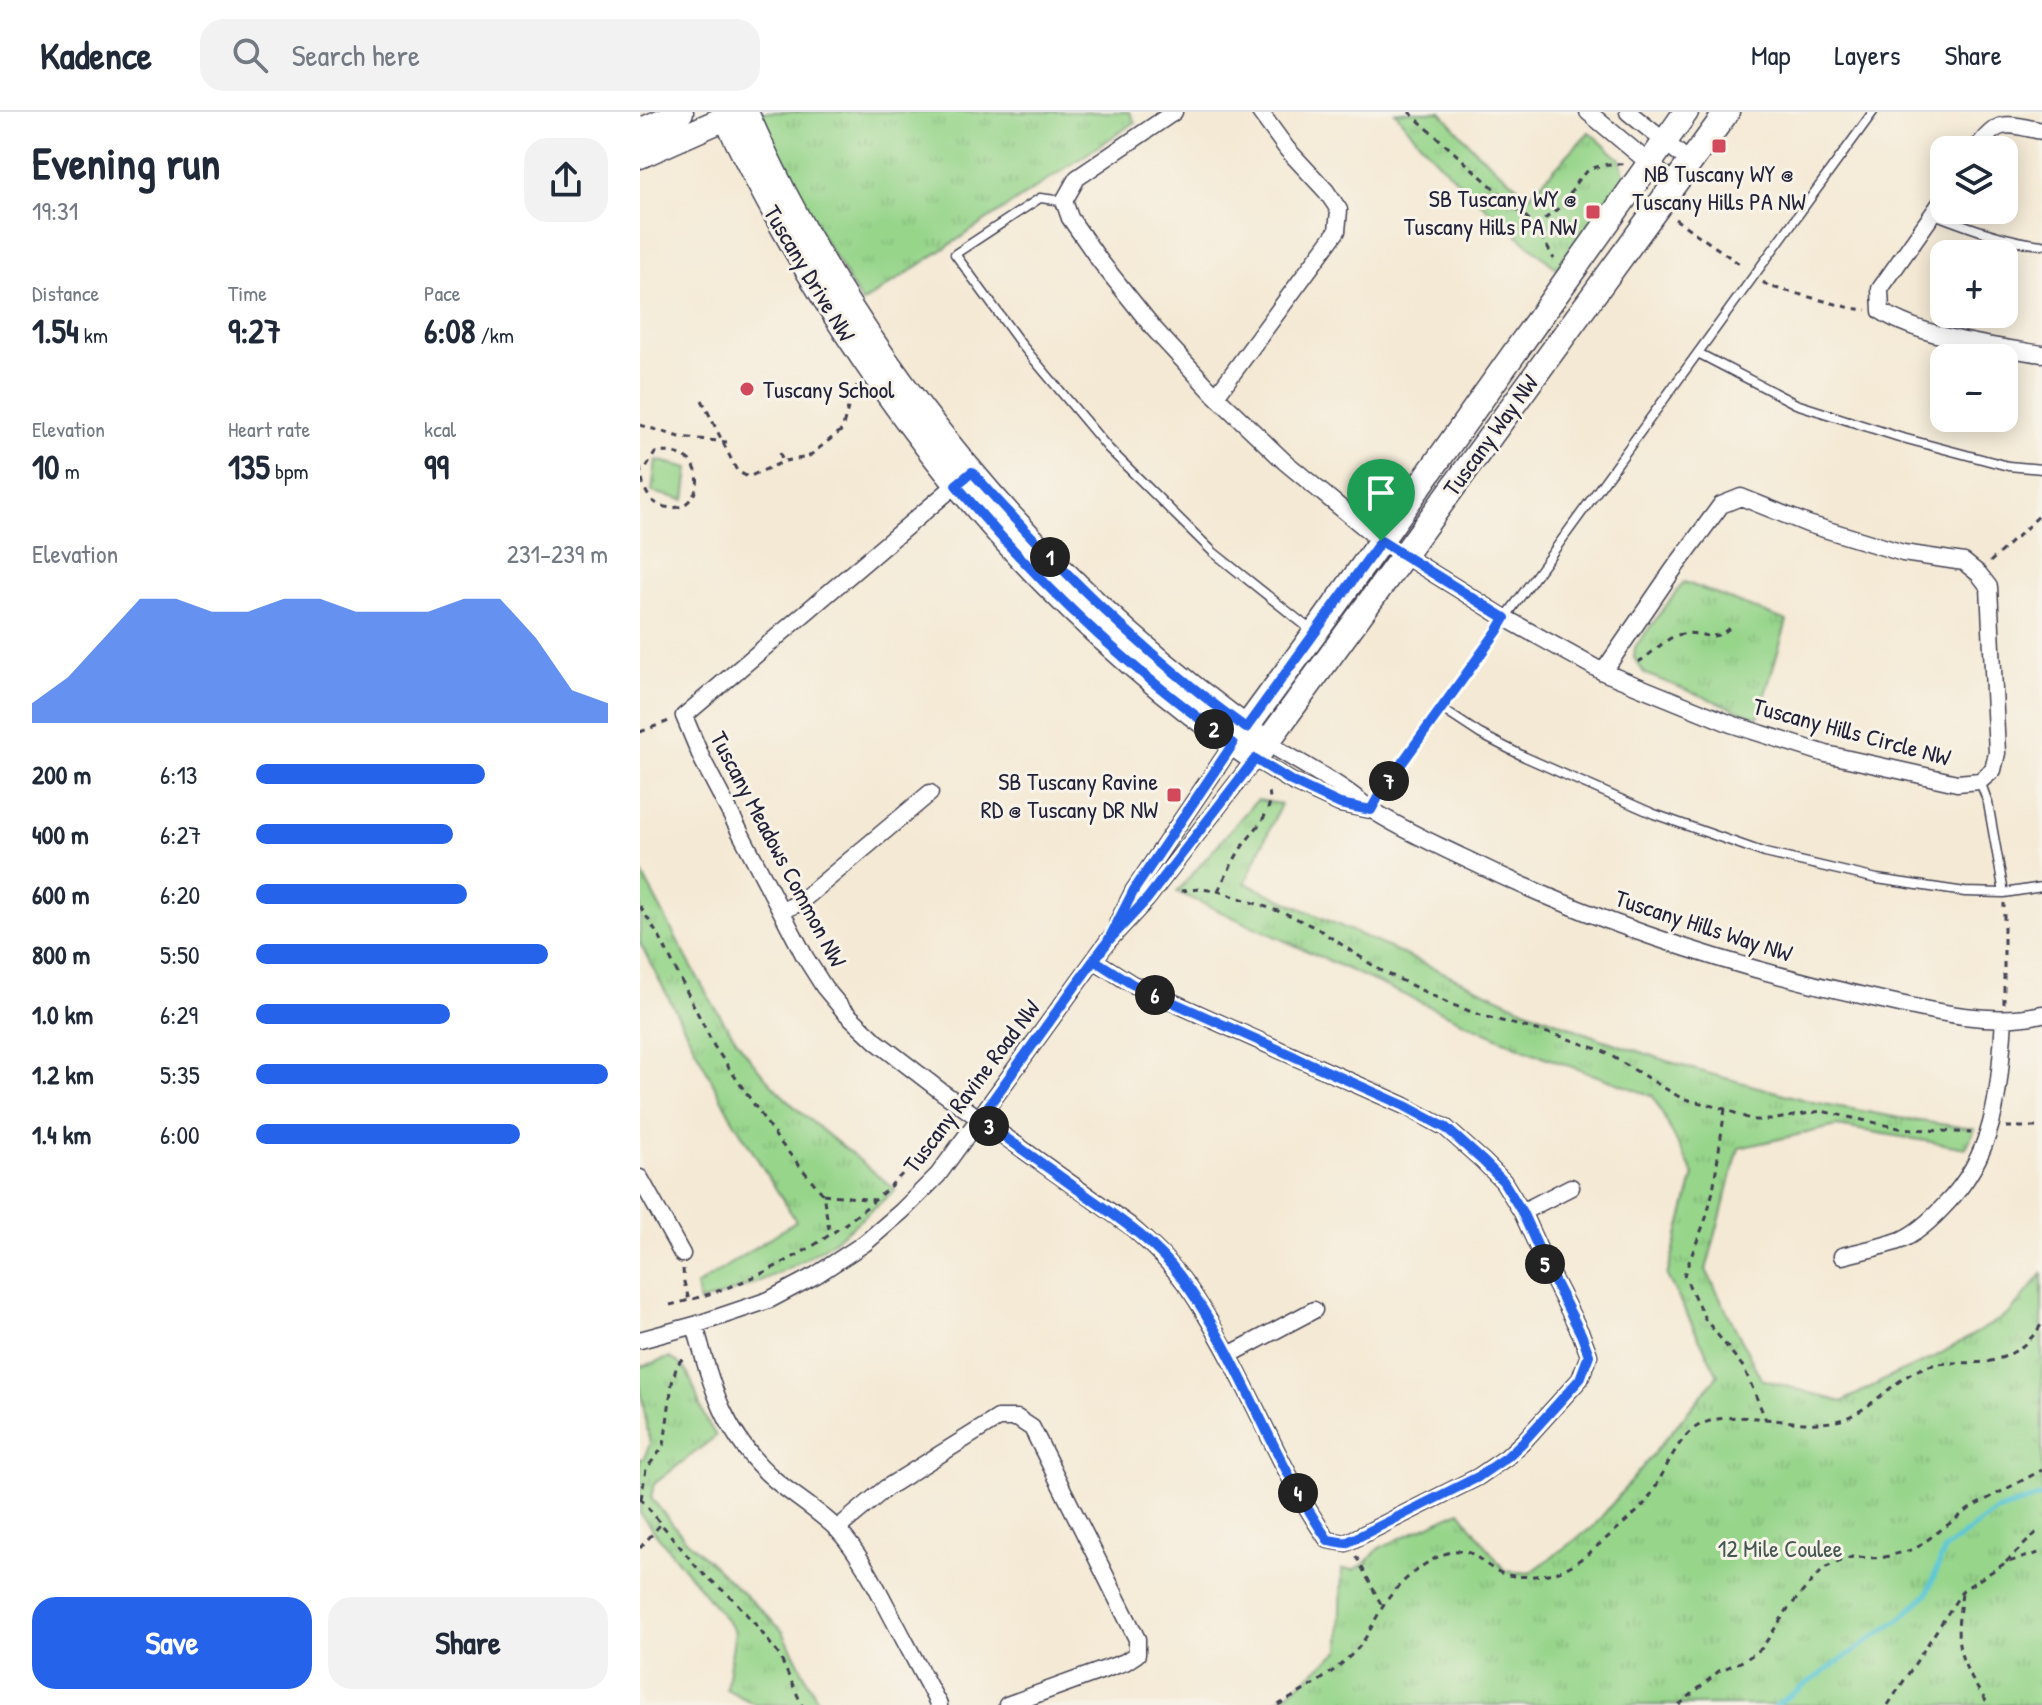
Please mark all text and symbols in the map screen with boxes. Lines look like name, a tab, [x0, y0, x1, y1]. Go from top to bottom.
search box	[200, 19, 760, 91]
text: Kadence	[40, 29, 152, 81]
icon: search	[228, 33, 272, 77]
text: Search here	[292, 35, 420, 75]
text: Map	[1751, 36, 1791, 74]
text: Layers	[1835, 36, 1900, 74]
text: Share	[1944, 36, 2002, 74]
text: Evening run	[32, 133, 220, 193]
map controls	[1930, 136, 2018, 432]
button: layers	[1930, 136, 2018, 224]
marker: NB Tuscany WY @ Tuscany Hills PA NW	[1710, 137, 1728, 155]
button: share	[524, 138, 608, 222]
place label: NB Tuscany WY @ Tuscany Hills PA NW	[1632, 157, 1806, 217]
place label: SB Tuscany WY @ Tuscany Hills PA NW	[1404, 182, 1577, 242]
text: 19:31	[32, 193, 78, 228]
street label: Tuscany Drive NW	[757, 199, 863, 347]
marker: SB Tuscany WY @ Tuscany Hills PA NW	[1584, 203, 1602, 221]
button: +	[1930, 240, 2018, 328]
text: Distance	[32, 278, 99, 308]
text: Time	[228, 278, 267, 308]
text: Pace	[424, 278, 461, 308]
text: 1.54	[32, 308, 79, 354]
text: 9:27	[228, 308, 281, 354]
text: 6:08	[424, 308, 475, 354]
text: km	[79, 320, 108, 350]
text: /km	[475, 320, 514, 350]
button: −	[1930, 344, 2018, 432]
street label: Tuscany Way NW	[1435, 368, 1545, 502]
place label: Tuscany School	[763, 373, 895, 405]
marker: Tuscany School	[738, 380, 756, 398]
text: Elevation	[32, 414, 105, 444]
text: Heart rate	[228, 414, 310, 444]
text: kcal	[424, 414, 456, 444]
text: 10	[32, 444, 60, 490]
text: 135	[228, 444, 270, 490]
text: 99	[424, 444, 449, 490]
text: m	[60, 456, 80, 486]
text: bpm	[270, 456, 308, 486]
pin	[1347, 459, 1415, 541]
icon: arrive	[1359, 471, 1403, 515]
text: Elevation	[32, 536, 118, 571]
text: 231–239 m	[507, 536, 608, 571]
pin: 1	[1030, 537, 1070, 577]
text: 1	[1046, 542, 1054, 572]
street label: Tuscany Hills Circle NW	[1750, 689, 1954, 773]
pin: 2	[1194, 709, 1234, 749]
text: 2	[1209, 714, 1219, 744]
street label: Tuscany Meadows Common NW	[703, 726, 855, 973]
text: 200 m	[32, 757, 91, 792]
text: 6:13	[160, 757, 198, 792]
pin: 7	[1369, 761, 1409, 801]
place label: SB Tuscany Ravine RD @ Tuscany DR NW	[981, 765, 1158, 825]
text: 7	[1384, 766, 1394, 796]
marker: SB Tuscany Ravine RD @ Tuscany DR NW	[1165, 786, 1183, 804]
text: 400 m	[32, 817, 89, 852]
text: 6:27	[160, 817, 201, 852]
text: 600 m	[32, 877, 89, 912]
text: 6:20	[160, 877, 200, 912]
street label: Tuscany Hills Way NW	[1611, 881, 1797, 969]
text: 800 m	[32, 937, 90, 972]
text: 5:50	[160, 937, 200, 972]
pin: 6	[1135, 975, 1175, 1015]
text: 6	[1151, 980, 1159, 1010]
street label: Tuscany Ravine Road NW	[895, 993, 1047, 1179]
text: 1.0 km	[32, 997, 93, 1032]
text: 6:29	[160, 997, 198, 1032]
text: 1.2 km	[32, 1057, 94, 1092]
text: 5:35	[160, 1057, 200, 1092]
pin: 3	[969, 1106, 1009, 1146]
text: 3	[984, 1111, 994, 1141]
text: 1.4 km	[32, 1117, 91, 1152]
text: 6:00	[160, 1117, 200, 1152]
pin: 5	[1525, 1244, 1565, 1284]
text: 5	[1540, 1249, 1550, 1279]
pin: 4	[1278, 1473, 1318, 1513]
text: 4	[1294, 1478, 1302, 1508]
park label: 12 Mile Coulee	[1718, 1532, 1843, 1564]
button: Save	[32, 1597, 312, 1689]
button: Share	[328, 1597, 608, 1689]

